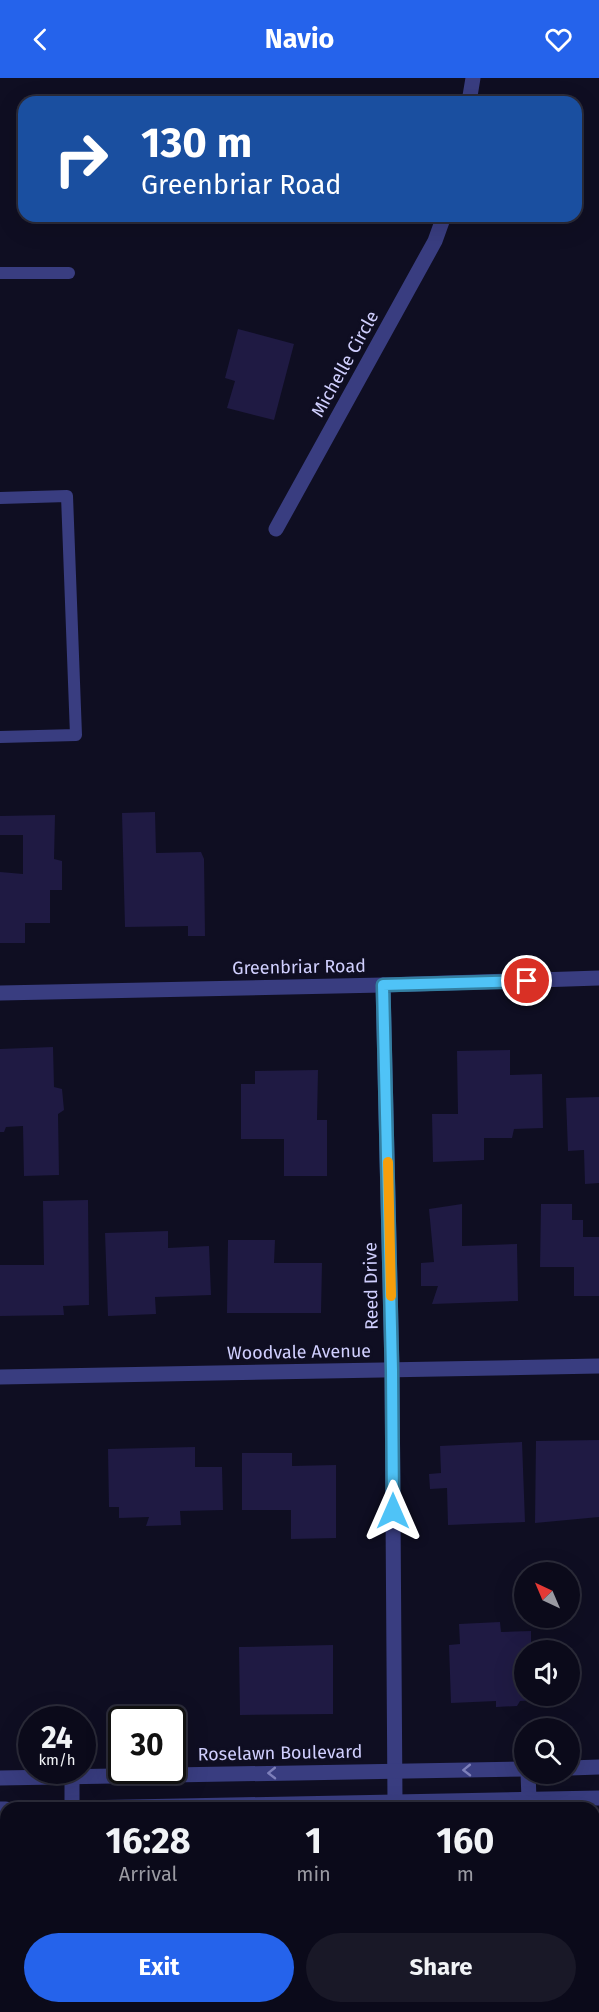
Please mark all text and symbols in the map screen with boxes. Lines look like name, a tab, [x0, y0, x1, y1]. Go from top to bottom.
icon: back	[24, 23, 57, 56]
text: Navio	[265, 23, 334, 55]
icon: heart	[542, 23, 575, 56]
text: 130 m	[141, 118, 252, 168]
icon: right	[42, 120, 120, 198]
text: Greenbriar Road	[141, 169, 342, 201]
street label: Michelle Circle	[307, 307, 383, 421]
street label: Greenbriar Road	[232, 955, 366, 979]
pin	[501, 955, 552, 1006]
icon: arrive	[510, 964, 543, 997]
street label: Reed Drive	[359, 1242, 383, 1330]
street label: Woodvale Avenue	[227, 1340, 371, 1364]
position arrow	[361, 1479, 425, 1543]
north arrow	[514, 1562, 580, 1628]
map controls	[514, 1562, 580, 1784]
button: sound	[514, 1640, 580, 1706]
speed limit sign: 30	[108, 1706, 186, 1784]
button: search	[514, 1718, 580, 1784]
text: 24	[41, 1720, 73, 1756]
street label: Roselawn Boulevard	[197, 1741, 363, 1765]
text: km/h	[38, 1751, 76, 1769]
one-way arrow	[462, 1764, 471, 1776]
one-way arrow	[267, 1767, 276, 1779]
text: 16:28	[106, 1819, 191, 1863]
text: 1	[305, 1819, 322, 1863]
text: 160	[436, 1819, 494, 1863]
text: Arrival	[119, 1862, 177, 1886]
text: min	[296, 1862, 331, 1886]
text: m	[457, 1862, 474, 1886]
button: Exit	[24, 1933, 294, 2002]
button: Share	[306, 1933, 576, 2002]

